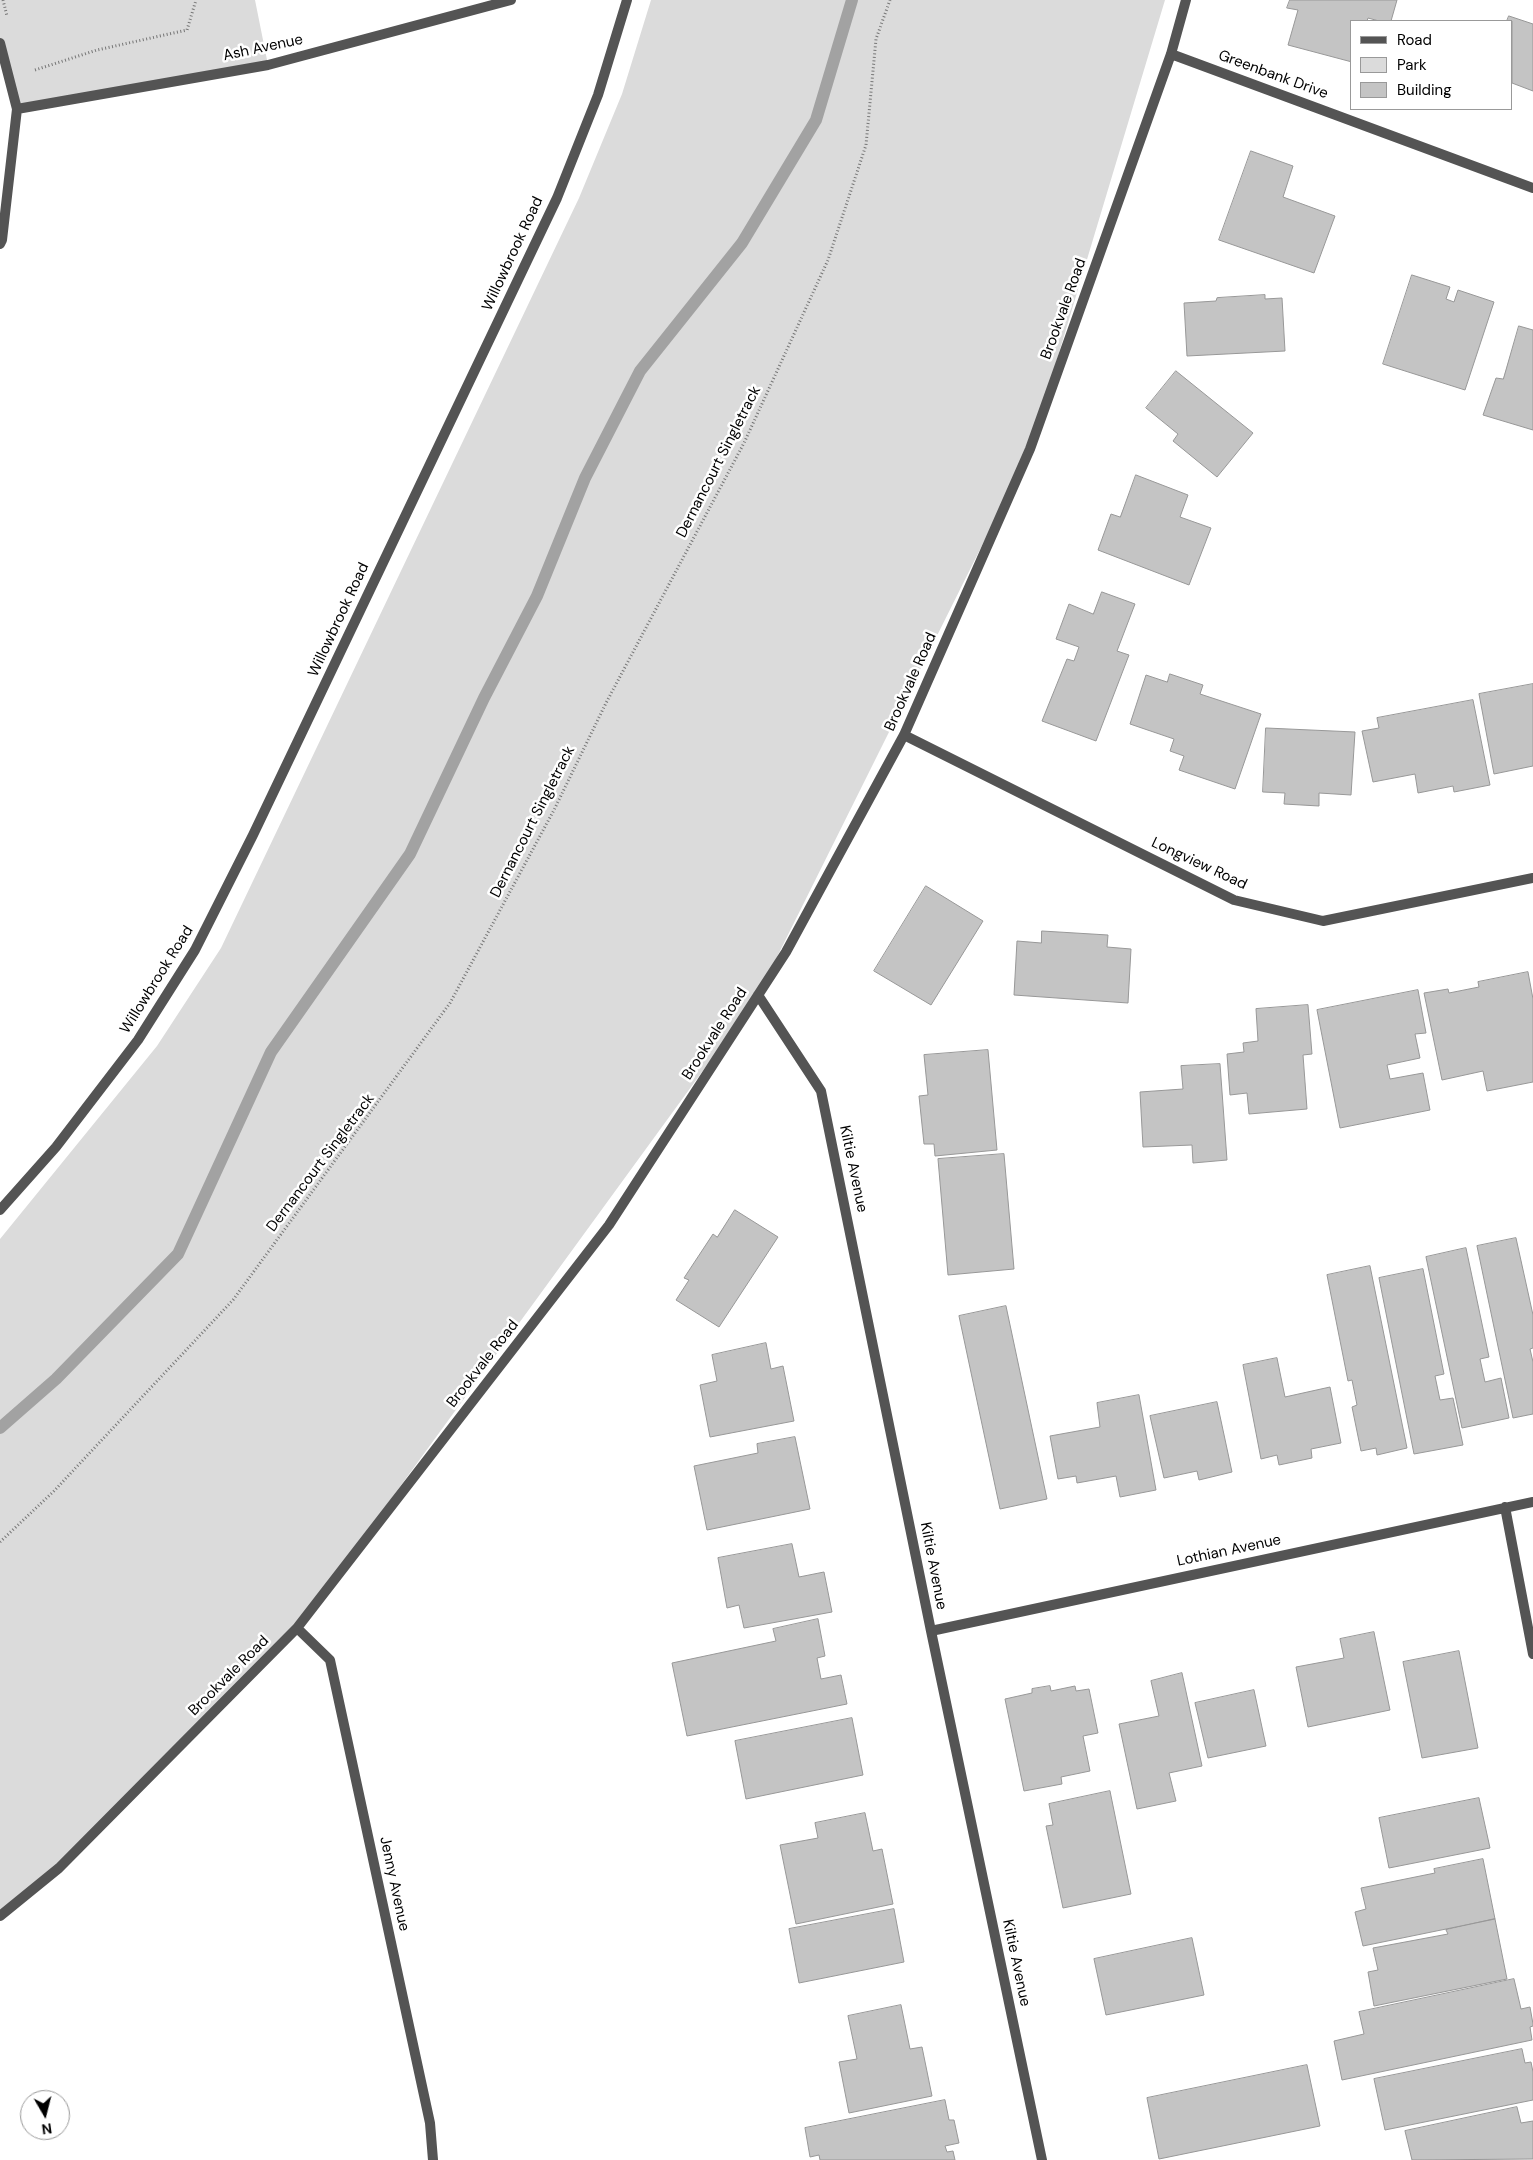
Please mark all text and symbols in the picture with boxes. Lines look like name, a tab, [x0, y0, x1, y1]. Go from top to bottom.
legend	[1350, 20, 1513, 110]
text: Road	[1397, 30, 1432, 50]
street label: Ash Avenue	[221, 31, 305, 65]
street label: Greenbank Drive	[1216, 47, 1330, 103]
text: Park	[1397, 55, 1427, 75]
text: Building	[1397, 80, 1452, 100]
street label: Willowbrook Road	[479, 194, 547, 314]
street label: Brookvale Road	[1037, 256, 1091, 362]
street label: Dernancourt Singletrack	[673, 383, 765, 541]
street label: Willowbrook Road	[305, 560, 373, 680]
street label: Brookvale Road	[881, 630, 941, 734]
street label: Dernancourt Singletrack	[487, 743, 579, 901]
street label: Longview Road	[1148, 834, 1250, 894]
street label: Willowbrook Road	[117, 923, 197, 1037]
street label: Brookvale Road	[679, 985, 751, 1083]
street label: Dernancourt Singletrack	[263, 1091, 379, 1235]
street label: Kiltie Avenue	[835, 1124, 871, 1214]
street label: Brookvale Road	[443, 1317, 523, 1411]
street label: Kiltie Avenue	[916, 1521, 950, 1611]
street label: Lothian Avenue	[1175, 1531, 1283, 1571]
street label: Brookvale Road	[185, 1632, 273, 1720]
street label: Jenny Avenue	[375, 1835, 413, 1933]
street label: Kiltie Avenue	[998, 1918, 1034, 2008]
north arrow	[20, 2090, 70, 2140]
text: N	[41, 2119, 53, 2138]

